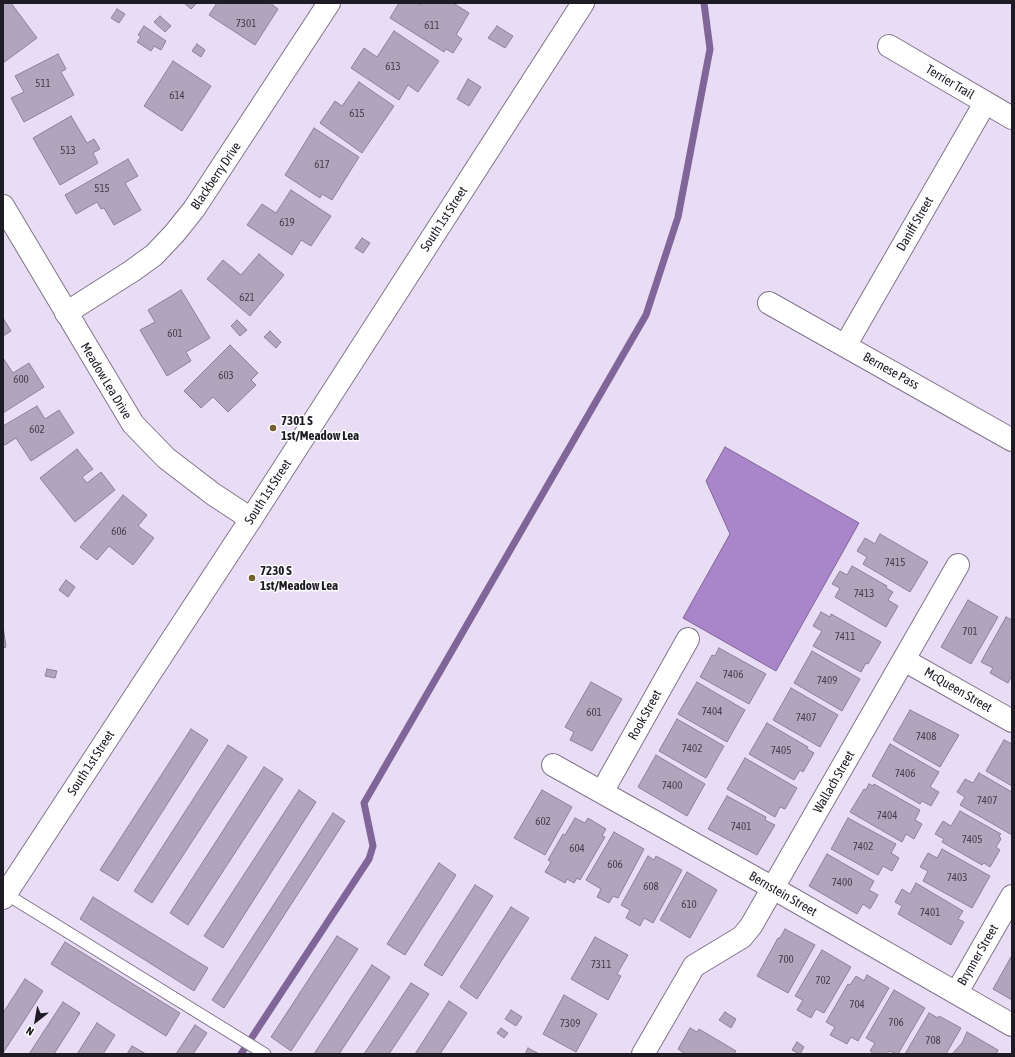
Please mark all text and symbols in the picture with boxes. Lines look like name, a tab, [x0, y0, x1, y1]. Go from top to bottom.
house number: 7301	[236, 17, 256, 31]
house number: 611	[424, 19, 440, 33]
house number: 613	[385, 60, 401, 74]
street label: Terrier Trail	[923, 61, 977, 103]
house number: 511	[35, 77, 51, 91]
house number: 614	[169, 89, 185, 103]
house number: 615	[349, 107, 365, 121]
street label: Blackberry Drive	[188, 139, 244, 213]
house number: 513	[60, 144, 76, 158]
house number: 617	[314, 158, 330, 172]
house number: 515	[94, 182, 110, 196]
street label: South 1st Street	[417, 184, 471, 254]
street label: Daniff Street	[893, 194, 937, 254]
house number: 619	[279, 216, 295, 230]
house number: 621	[239, 291, 255, 305]
house number: 601	[167, 327, 183, 341]
street label: Meadow Lea Drive	[77, 340, 135, 422]
street label: Bernese Pass	[860, 349, 922, 393]
house number: 603	[218, 369, 234, 383]
house number: 600	[13, 373, 29, 387]
place label: 7301 S 1st/Meadow Lea	[281, 413, 359, 444]
house number: 602	[29, 423, 45, 437]
marker: 7301 S 1st/Meadow Lea	[268, 423, 278, 433]
street label: South 1st Street	[241, 457, 295, 527]
house number: 606	[111, 525, 127, 539]
house number: 7415	[885, 556, 905, 570]
place label: 7230 S 1st/Meadow Lea	[260, 563, 338, 594]
marker: 7230 S 1st/Meadow Lea	[247, 573, 257, 583]
house number: 7413	[854, 587, 874, 601]
house number: 701	[962, 625, 978, 639]
house number: 7411	[835, 630, 855, 644]
street label: McQueen Street	[921, 664, 995, 716]
house number: 7406	[723, 668, 743, 682]
house number: 7409	[817, 674, 837, 688]
street label: Rook Street	[625, 687, 665, 743]
house number: 7404	[702, 705, 722, 719]
house number: 601	[586, 706, 602, 720]
house number: 7407	[796, 711, 816, 725]
street label: South 1st Street	[64, 728, 118, 798]
house number: 7408	[916, 730, 936, 744]
house number: 7402	[682, 742, 702, 756]
house number: 7405	[771, 744, 791, 758]
street label: Wallach Street	[810, 748, 858, 816]
house number: 7406	[895, 767, 915, 781]
house number: 7400	[662, 779, 682, 793]
house number: 7407	[977, 794, 997, 808]
house number: 7404	[877, 809, 897, 823]
house number: 602	[535, 815, 551, 829]
house number: 7401	[731, 820, 751, 834]
house number: 7405	[962, 833, 982, 847]
house number: 7402	[853, 840, 873, 854]
house number: 604	[569, 842, 585, 856]
house number: 606	[607, 858, 623, 872]
street label: Bernstein Street	[746, 868, 820, 920]
house number: 7403	[947, 871, 967, 885]
house number: 7400	[832, 876, 852, 890]
house number: 608	[643, 880, 659, 894]
house number: 610	[681, 898, 697, 912]
house number: 7401	[920, 906, 940, 920]
street label: Brynner Street	[954, 922, 1002, 988]
house number: 700	[778, 953, 794, 967]
house number: 7311	[591, 958, 611, 972]
house number: 702	[815, 974, 831, 988]
house number: 704	[849, 998, 865, 1012]
north arrow	[16, 1001, 56, 1041]
house number: 706	[888, 1016, 904, 1030]
house number: 7309	[560, 1017, 580, 1031]
text: N	[24, 1024, 36, 1038]
house number: 708	[925, 1034, 941, 1048]

